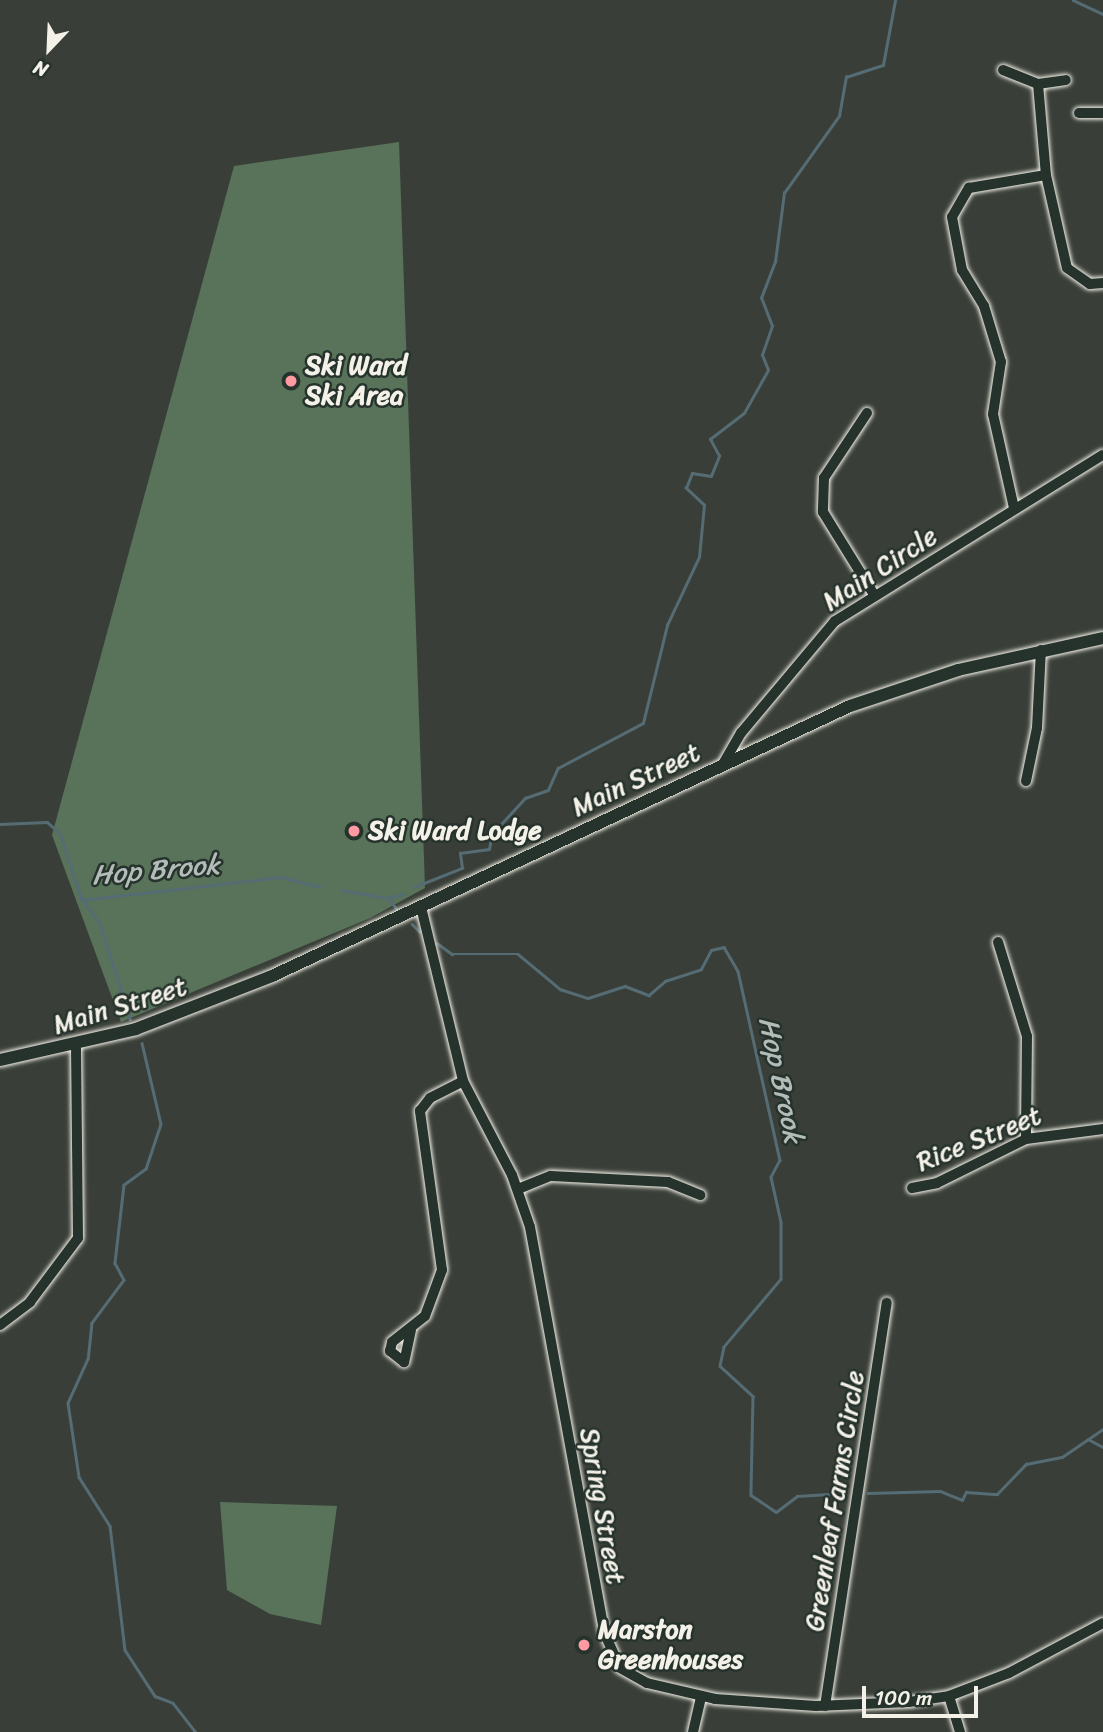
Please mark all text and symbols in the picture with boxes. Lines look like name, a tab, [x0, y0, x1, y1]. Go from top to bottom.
north arrow	[14, 14, 84, 84]
text: N	[28, 51, 53, 87]
place label: Ski Ward Ski Area	[305, 350, 407, 412]
marker: Ski Ward Ski Area	[283, 373, 299, 389]
street label: Main Circle	[817, 521, 943, 617]
street label: Main Street	[567, 737, 705, 823]
place label: Ski Ward Lodge	[368, 815, 542, 847]
marker: Ski Ward Lodge	[346, 823, 362, 839]
water label: Hop Brook	[90, 848, 222, 892]
street label: Main Street	[50, 971, 190, 1041]
water label: Hop Brook	[751, 1014, 811, 1146]
street label: Rice Street	[912, 1100, 1046, 1178]
street label: Greenleaf Farms Circle	[799, 1369, 871, 1633]
street label: Spring Street	[573, 1426, 631, 1586]
place label: Marston Greenhouses	[598, 1614, 743, 1676]
marker: Marston Greenhouses	[576, 1637, 592, 1653]
scale bar	[865, 1672, 981, 1716]
text: 100 m	[875, 1679, 932, 1717]

